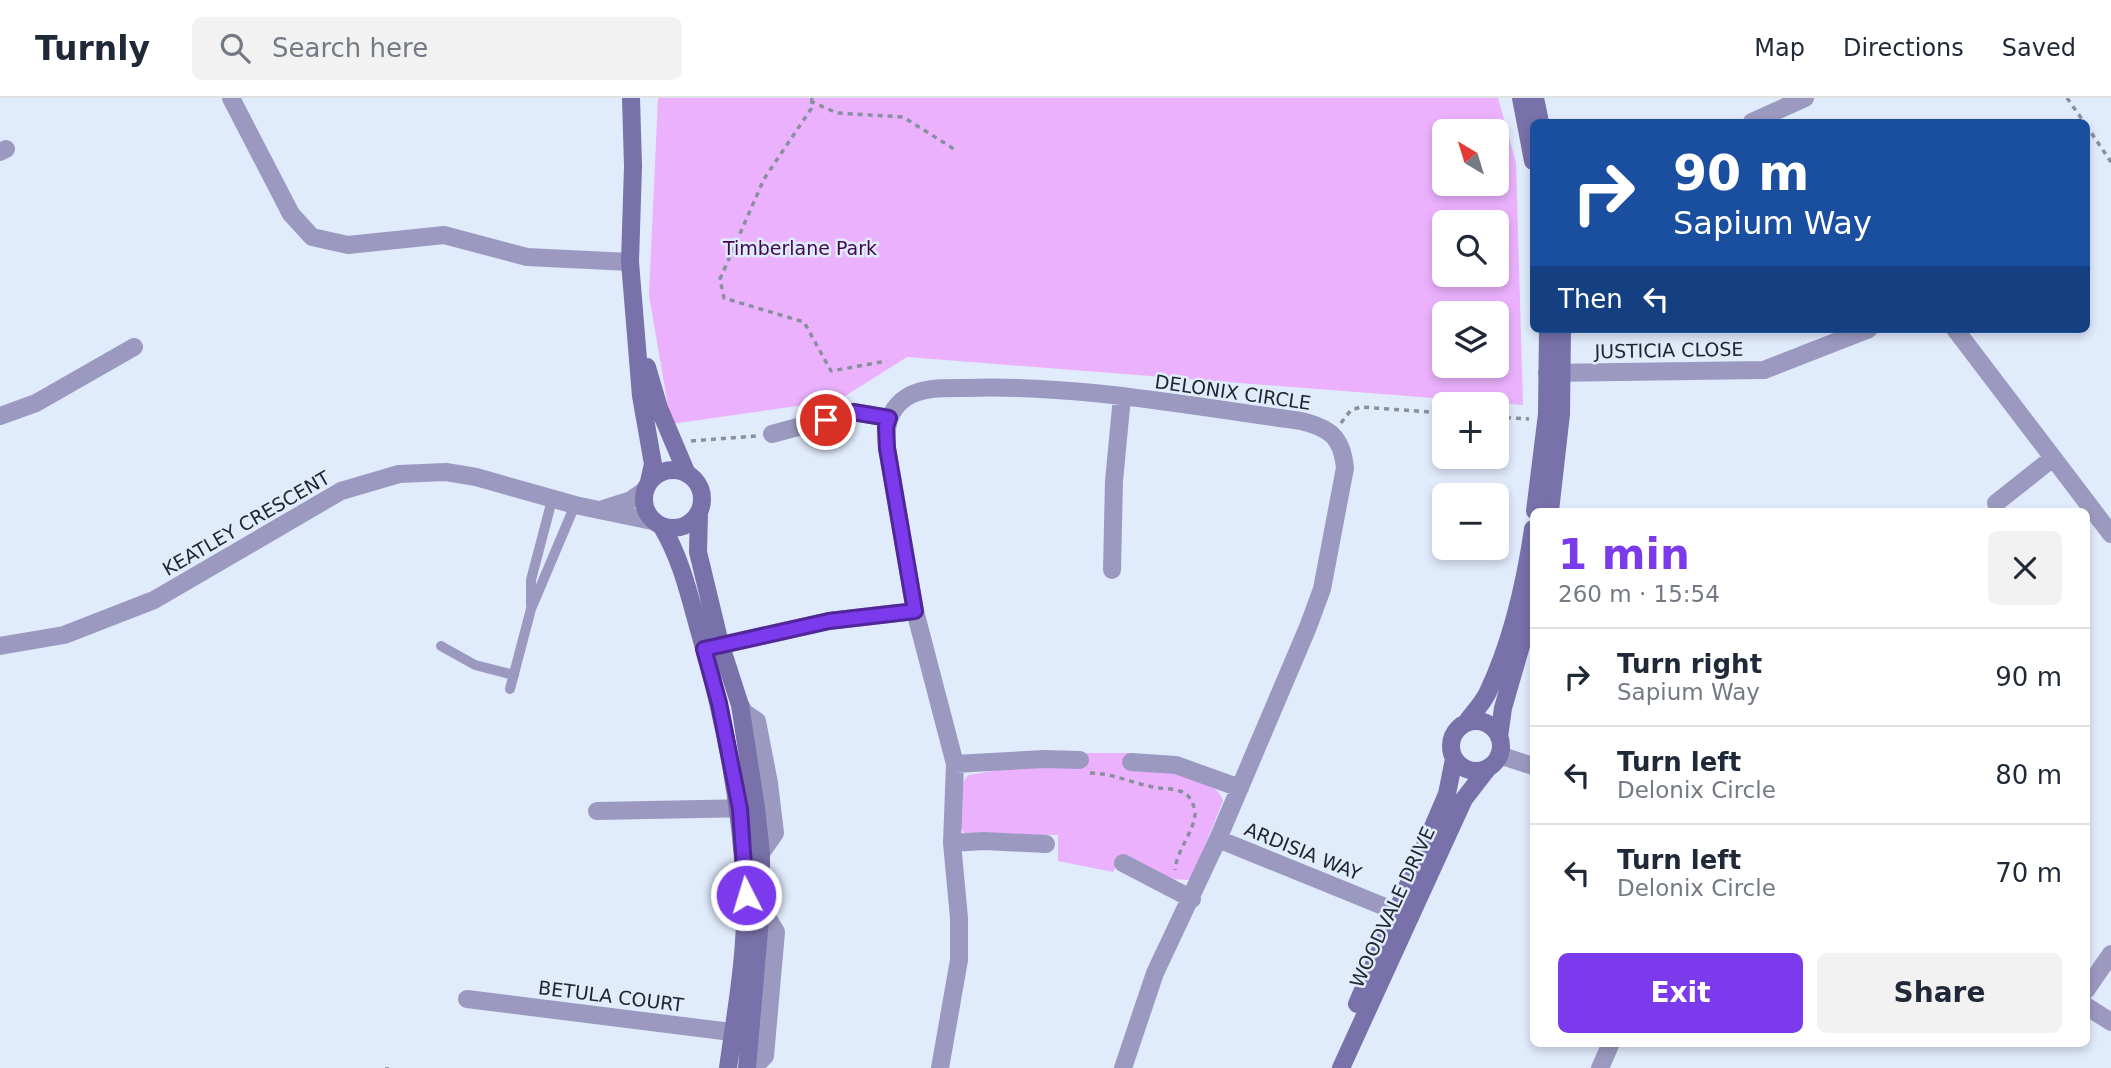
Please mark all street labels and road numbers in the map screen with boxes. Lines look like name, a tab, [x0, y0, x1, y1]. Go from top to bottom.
street label: JUSTICIA CLOSE	[1593, 338, 1744, 362]
street label: DELONIX CIRCLE	[1154, 370, 1312, 414]
street label: KEATLEY CRESCENT	[158, 466, 334, 580]
street label: ARDISIA WAY	[1241, 818, 1365, 885]
street label: WOODVALE DRIVE	[1345, 823, 1439, 991]
street label: BETULA COURT	[537, 976, 685, 1016]

